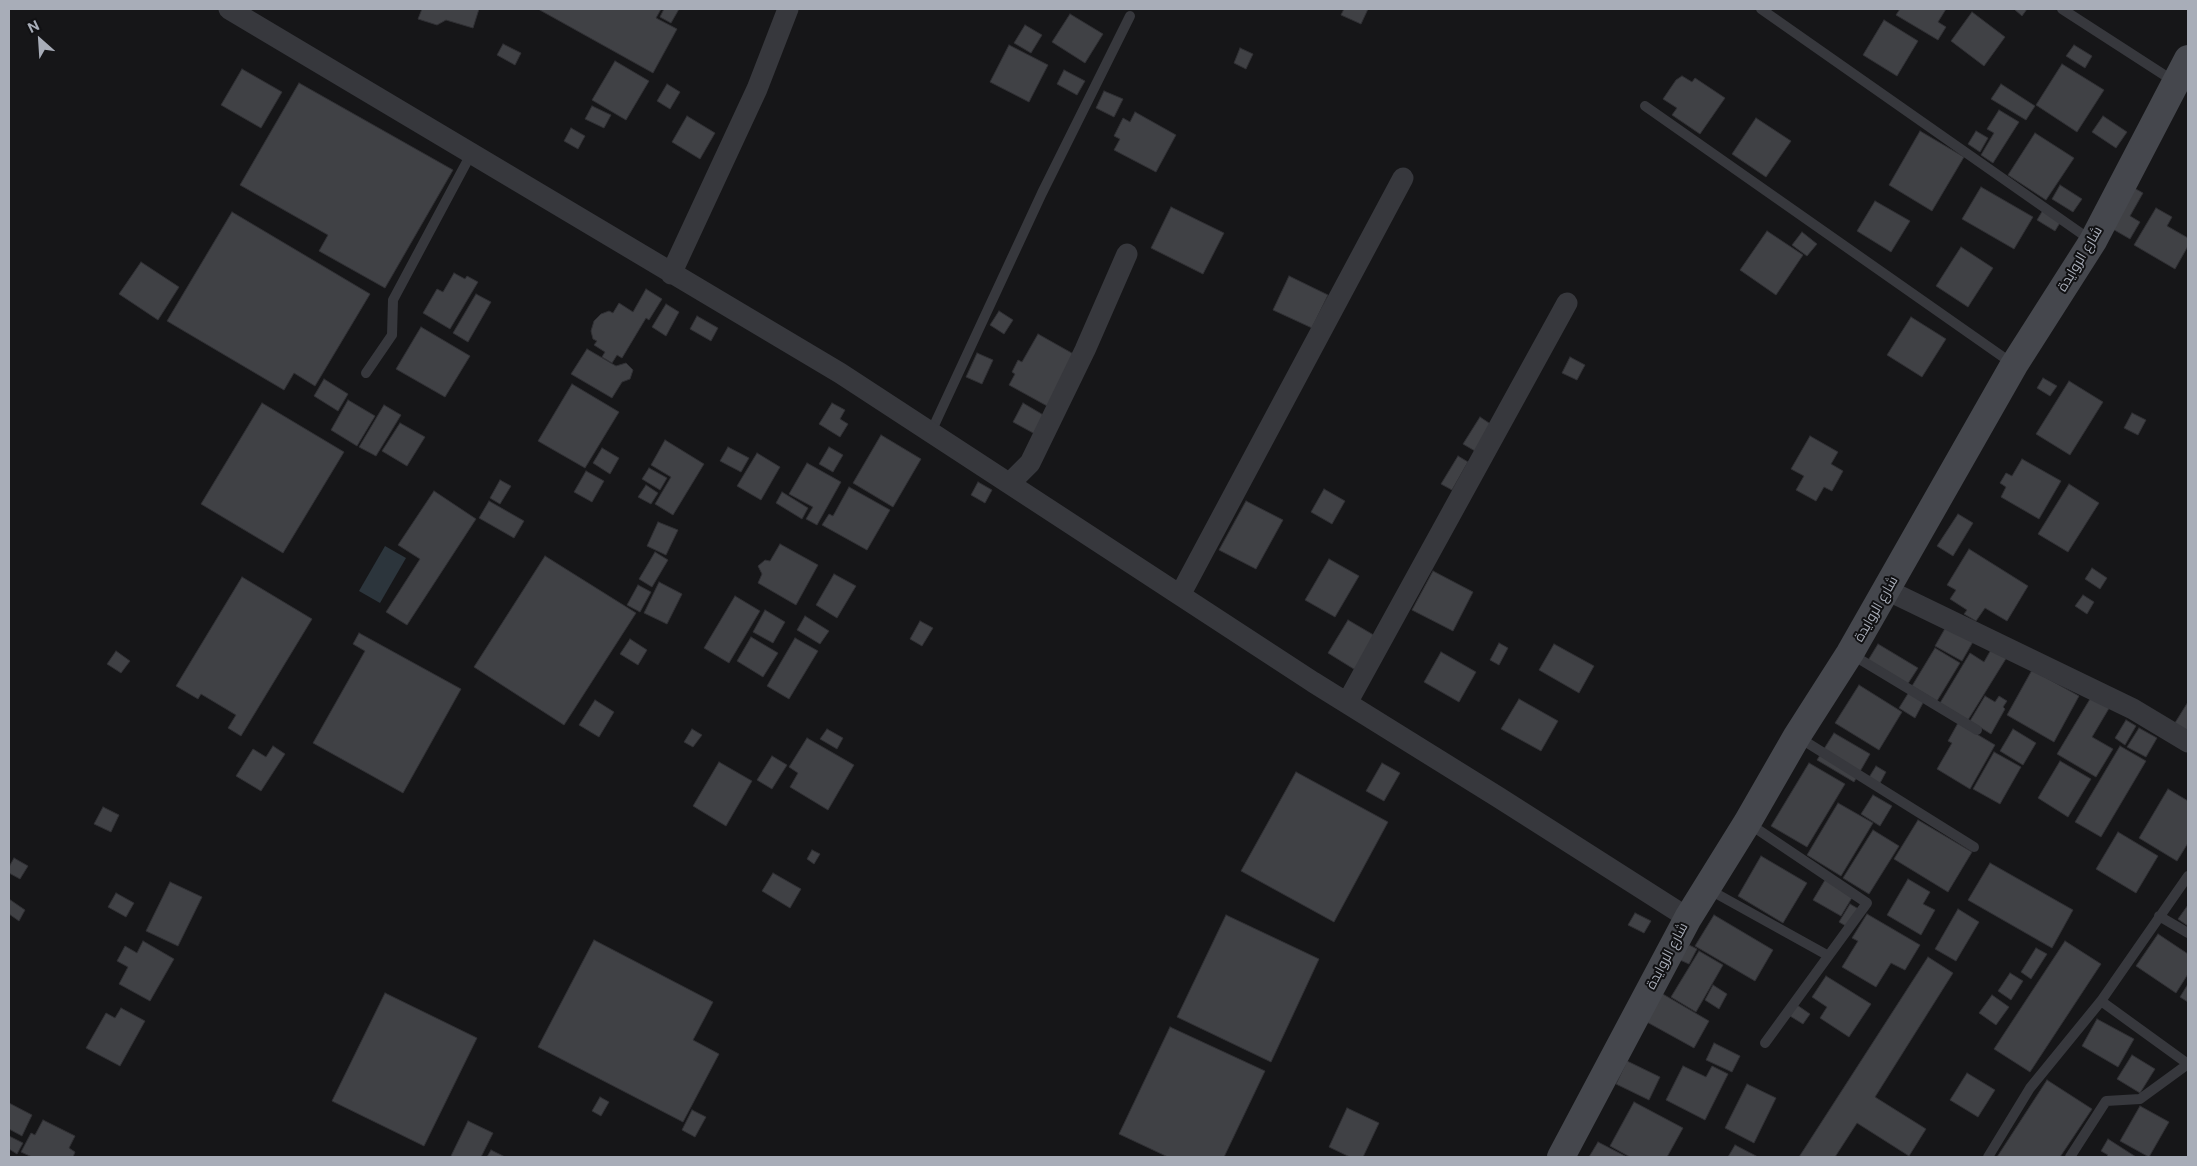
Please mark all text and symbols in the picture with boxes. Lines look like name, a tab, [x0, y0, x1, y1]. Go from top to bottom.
north arrow	[15, 15, 65, 65]
text: N	[25, 17, 42, 36]
street label: شارع الروايدة	[2054, 223, 2106, 295]
street label: شارع الروايدة	[1850, 573, 1902, 645]
street label: شارع الروايدة	[1642, 920, 1692, 992]

